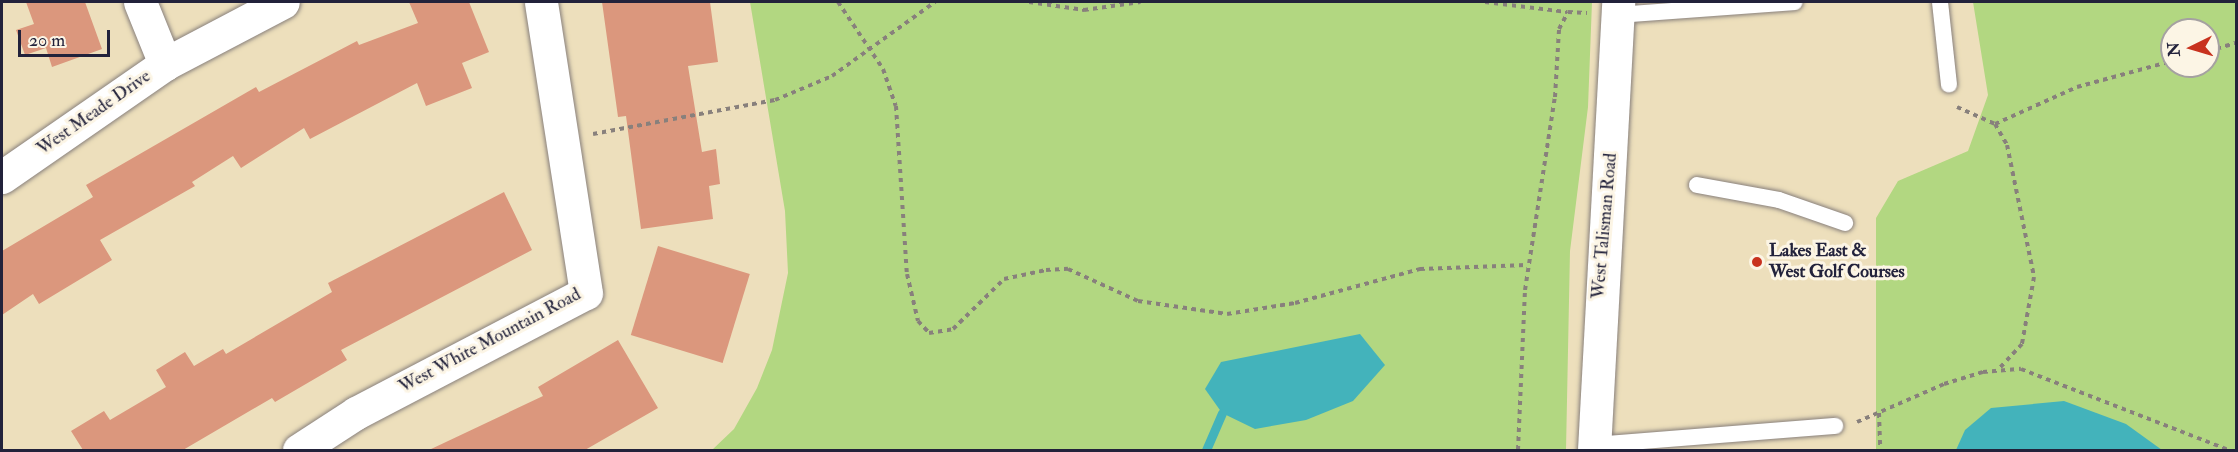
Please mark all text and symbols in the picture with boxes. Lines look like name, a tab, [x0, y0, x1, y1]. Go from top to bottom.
scale bar	[21, 18, 112, 56]
north arrow	[2160, 18, 2220, 78]
text: 20 m	[29, 29, 65, 52]
text: N	[2163, 41, 2185, 57]
street label: West Meade Drive	[33, 66, 155, 160]
street label: West Talisman Road	[1588, 152, 1622, 300]
place label: Lakes East & West Golf Courses	[1769, 241, 1905, 284]
marker: Lakes East & West Golf Courses	[1750, 255, 1764, 269]
street label: West White Mountain Road	[395, 284, 585, 398]

